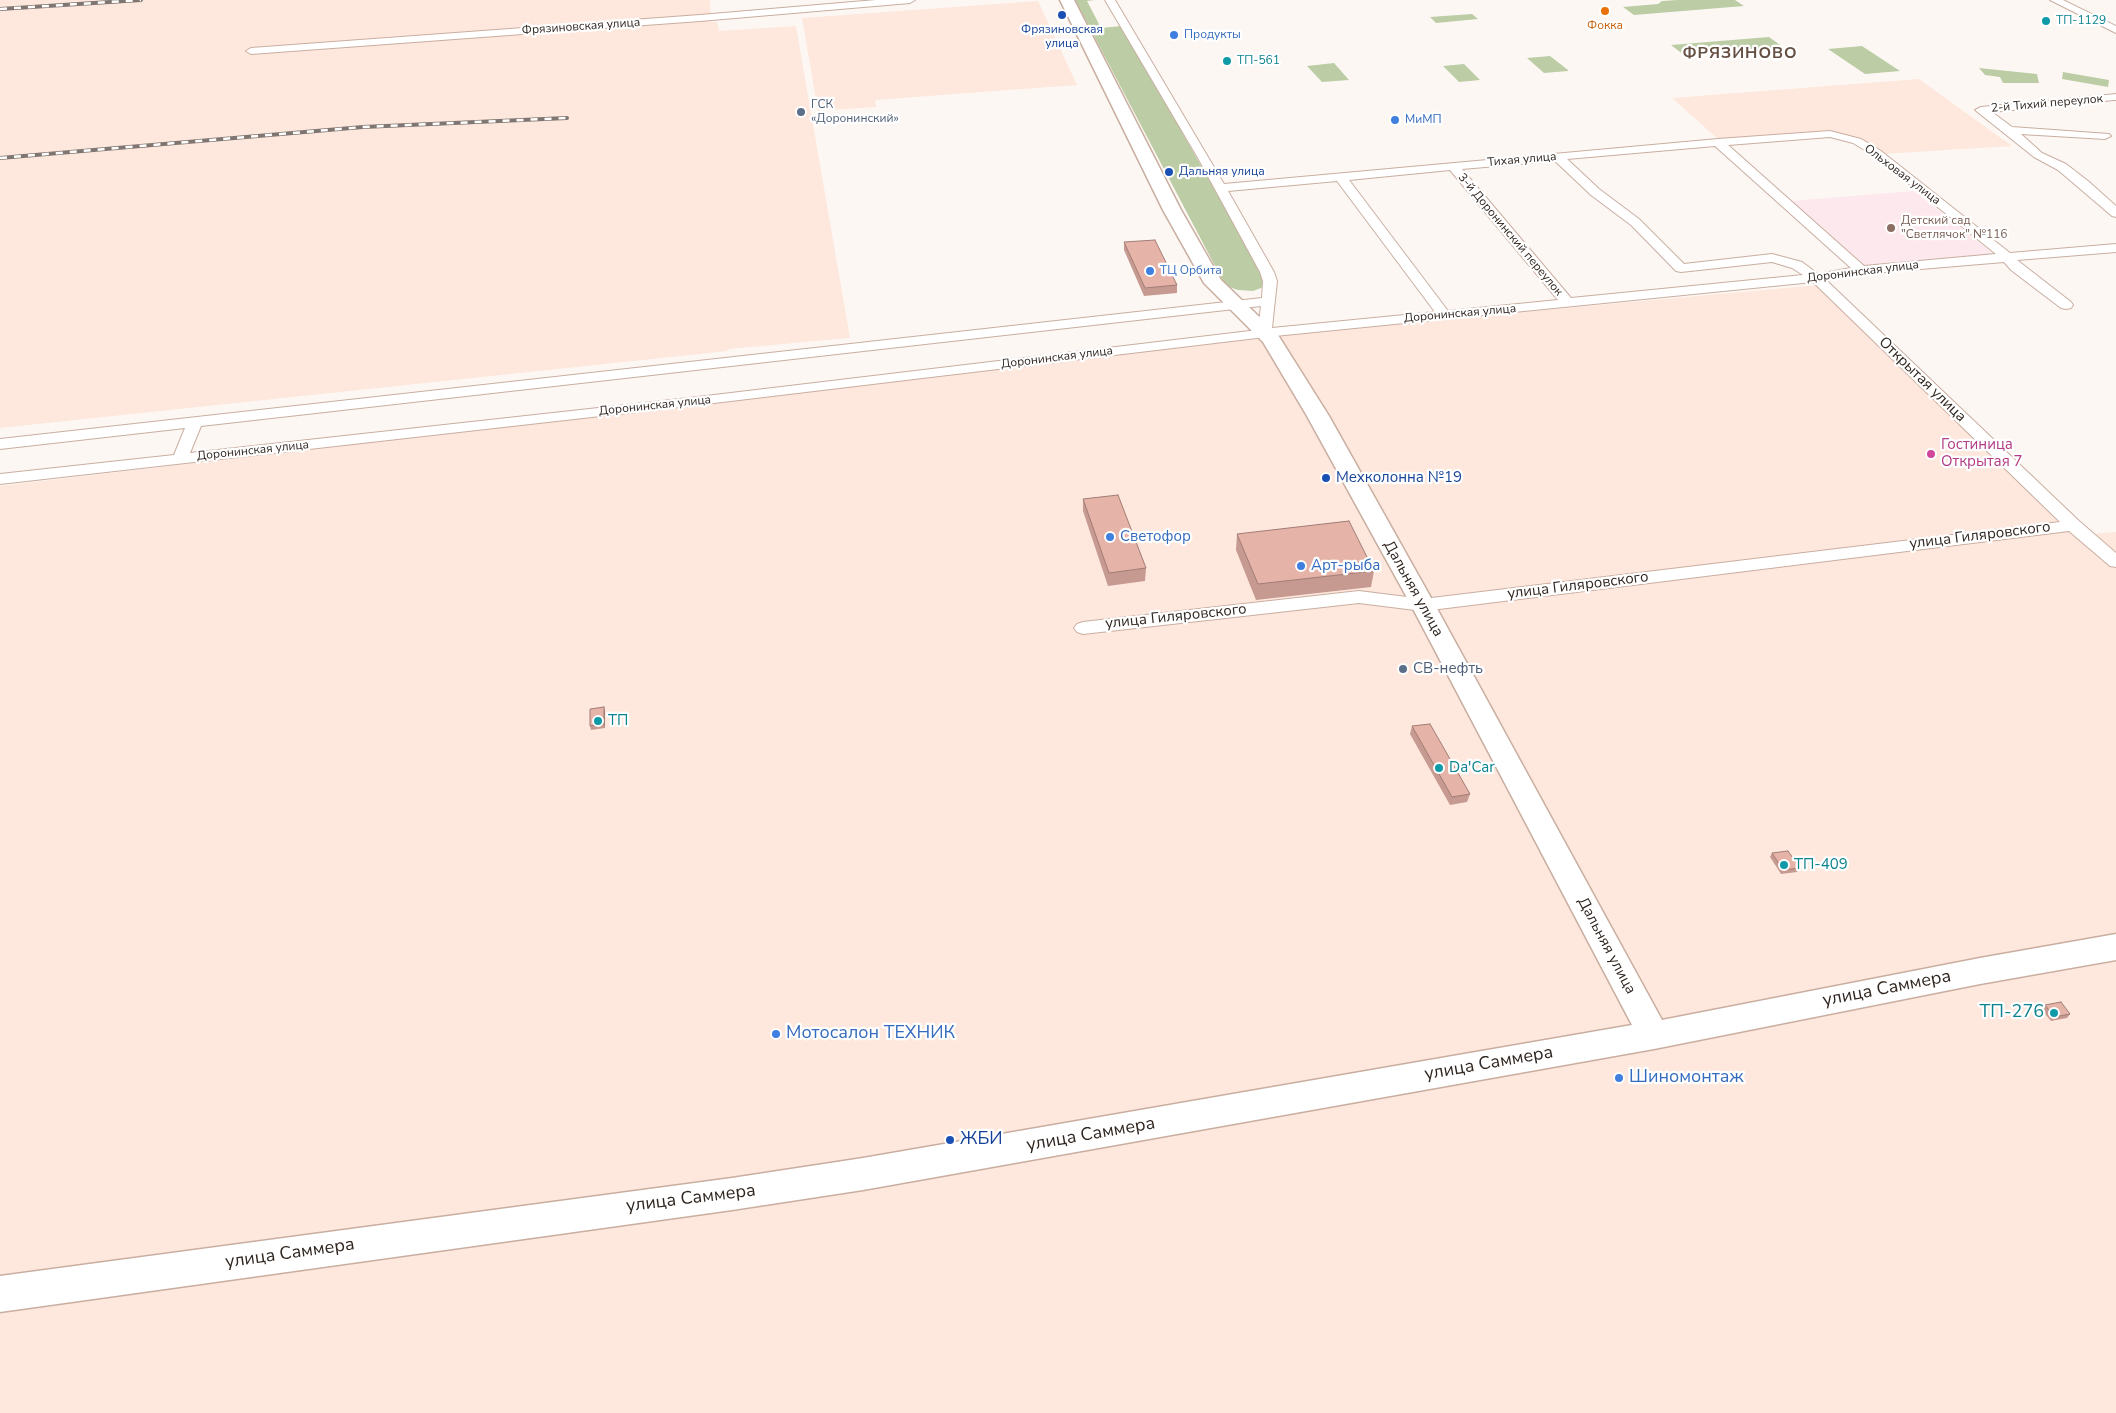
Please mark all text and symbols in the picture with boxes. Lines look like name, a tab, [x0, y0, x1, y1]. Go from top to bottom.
marker: Фокка	[1599, 5, 1611, 17]
marker: Фрязиновская улица	[1056, 9, 1068, 21]
place label: ТП-1129	[2056, 14, 2106, 28]
marker: ТП-1129	[2040, 15, 2052, 27]
street label: Фрязиновская улица	[521, 16, 641, 38]
place label: Фокка	[1587, 19, 1623, 33]
place label: Фрязиновская улица	[1021, 23, 1103, 51]
place label: Продукты	[1184, 28, 1241, 42]
marker: Продукты	[1168, 29, 1180, 41]
district label: ФРЯЗИНОВО	[1681, 44, 1799, 64]
place label: ТП-561	[1237, 54, 1280, 68]
marker: ТП-561	[1221, 55, 1233, 67]
street label: 2-й Тихий переулок	[1990, 92, 2104, 116]
place label: ГСК «Доронинский»	[811, 98, 899, 126]
marker: ГСК «Доронинский»	[795, 106, 807, 118]
place label: МиМП	[1405, 113, 1442, 127]
marker: МиМП	[1389, 114, 1401, 126]
street label: Ольховая улица	[1861, 142, 1943, 208]
street label: Тихая улица	[1487, 150, 1557, 170]
place label: Дальняя улица	[1179, 165, 1265, 179]
marker: Дальняя улица	[1163, 166, 1175, 178]
street label: 3-й Доронинский переулок	[1454, 171, 1566, 299]
place label: Детский сад "Светлячок" №116	[1901, 214, 2008, 242]
marker: Детский сад "Светлячок" №116	[1885, 222, 1897, 234]
street label: Доронинская улица	[1806, 258, 1920, 286]
place label: ТЦ Орбита	[1160, 264, 1222, 278]
marker: ТЦ Орбита	[1144, 265, 1156, 277]
street label: Доронинская улица	[1403, 302, 1517, 326]
street label: Открытая улица	[1875, 334, 1969, 426]
street label: Доронинская улица	[1000, 344, 1114, 372]
street label: Доронинская улица	[598, 393, 712, 419]
place label: Гостиница Открытая 7	[1941, 436, 2023, 471]
street label: Доронинская улица	[196, 438, 310, 464]
marker: Гостиница Открытая 7	[1925, 448, 1937, 460]
place label: Мехколонна №19	[1336, 469, 1462, 487]
marker: Мехколонна №19	[1320, 472, 1332, 484]
street label: улица Гиляровского	[1908, 518, 2052, 554]
place label: Светофор	[1120, 528, 1191, 546]
marker: Светофор	[1104, 531, 1116, 543]
street label: Дальняя улица	[1379, 538, 1447, 640]
place label: Арт-рыба	[1311, 557, 1380, 575]
marker: Арт-рыба	[1295, 560, 1307, 572]
street label: улица Гиляровского	[1506, 568, 1650, 604]
street label: улица Гиляровского	[1104, 601, 1248, 633]
place label: СВ-нефть	[1413, 660, 1483, 678]
marker: СВ-нефть	[1397, 663, 1409, 675]
place label: ТП	[608, 712, 628, 730]
marker: ТП	[592, 715, 604, 727]
place label: Da'Car	[1449, 759, 1495, 777]
marker: Da'Car	[1433, 762, 1445, 774]
place label: ТП-409	[1794, 856, 1848, 874]
marker: ТП-409	[1778, 859, 1790, 871]
street label: Дальняя улица	[1573, 894, 1639, 998]
street label: улица Саммера	[1821, 966, 1953, 1012]
place label: ТП-276	[1980, 1002, 2044, 1024]
marker: ТП-276	[2048, 1007, 2060, 1019]
place label: Мотосалон ТЕХНИК	[786, 1023, 955, 1045]
marker: Мотосалон ТЕХНИК	[770, 1028, 782, 1040]
street label: улица Саммера	[1423, 1042, 1555, 1086]
place label: Шиномонтаж	[1629, 1067, 1744, 1089]
marker: Шиномонтаж	[1613, 1072, 1625, 1084]
street label: улица Саммера	[1025, 1113, 1157, 1157]
place label: ЖБИ	[960, 1129, 1003, 1151]
marker: ЖБИ	[944, 1134, 956, 1146]
street label: улица Саммера	[625, 1180, 757, 1218]
street label: улица Саммера	[224, 1234, 356, 1274]

